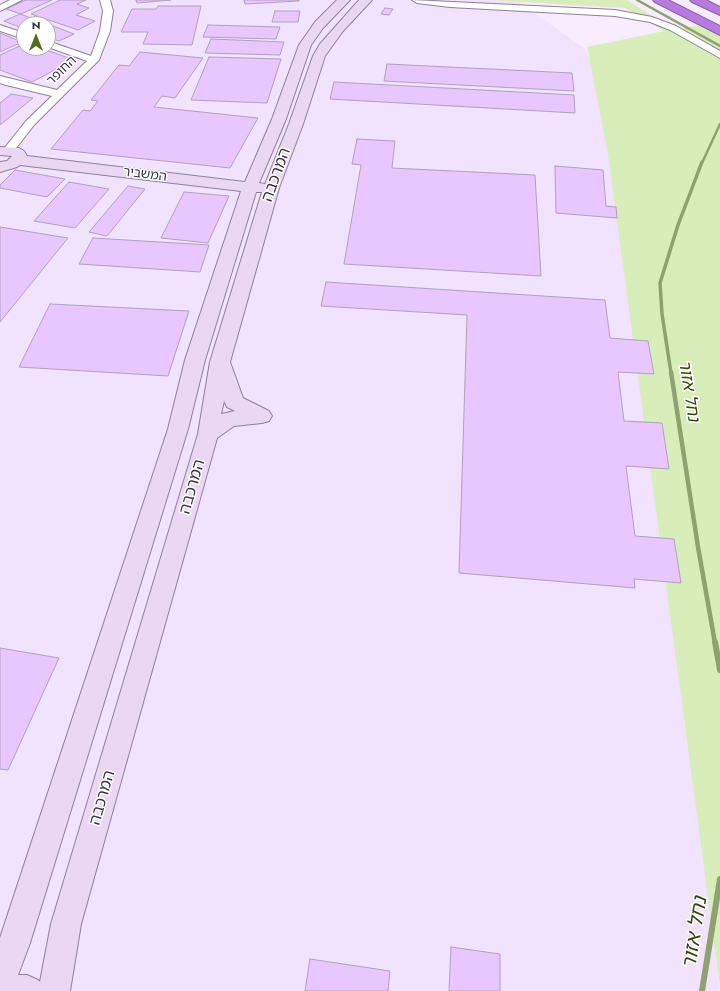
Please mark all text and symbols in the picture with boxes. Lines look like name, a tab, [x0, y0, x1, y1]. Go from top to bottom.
north arrow	[16, 16, 56, 56]
text: N	[32, 17, 40, 33]
street label: החופר	[44, 53, 80, 89]
street label: המרכבה	[258, 145, 296, 205]
street label: המשביר	[122, 165, 168, 185]
water label: נחל אזור	[673, 359, 703, 423]
street label: המרכבה	[176, 457, 210, 517]
street label: המרכבה	[86, 768, 120, 828]
water label: נחל אזור	[678, 895, 714, 971]

